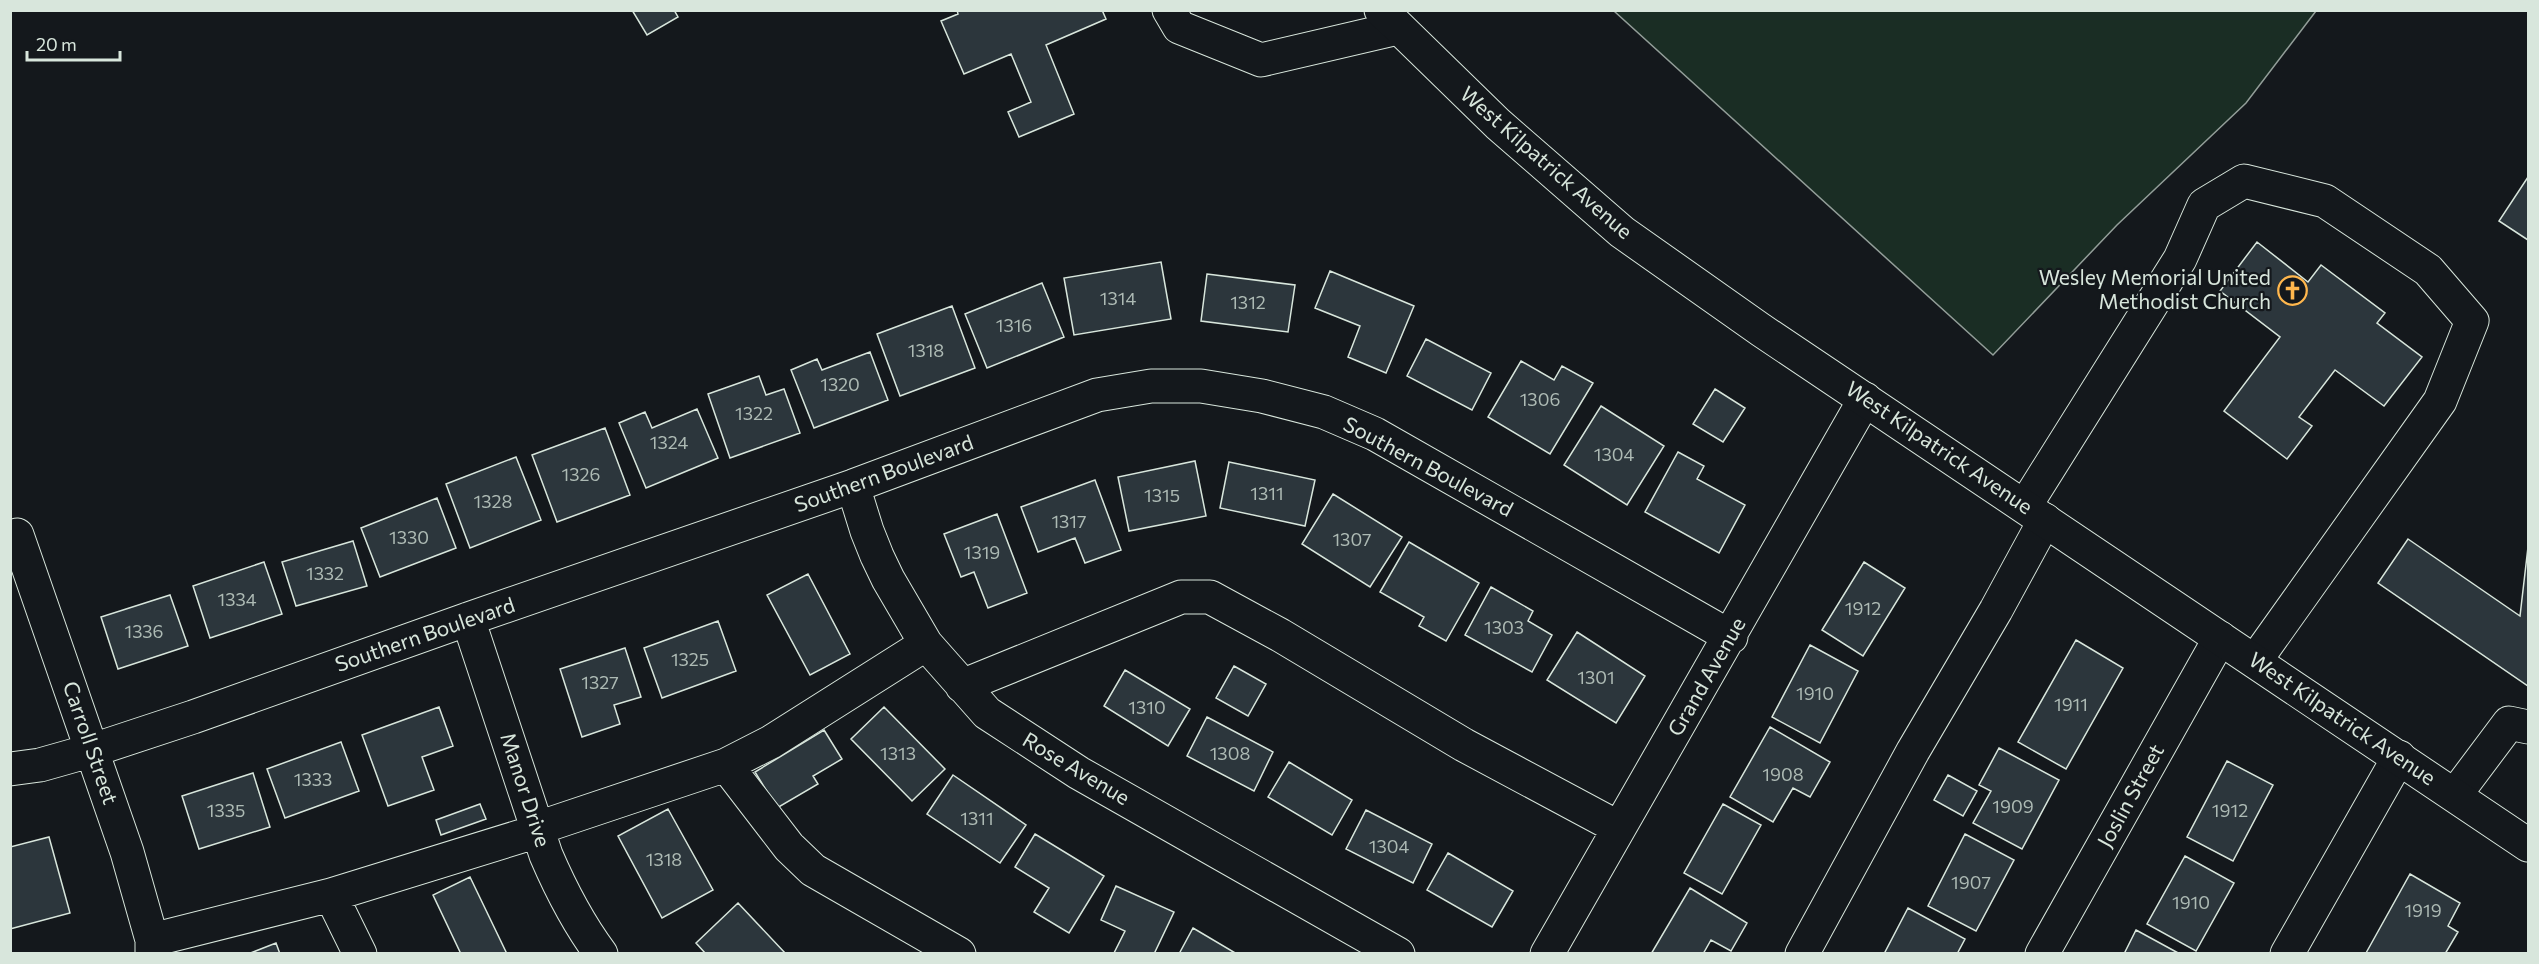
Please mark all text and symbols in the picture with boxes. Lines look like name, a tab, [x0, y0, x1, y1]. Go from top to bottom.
scale bar	[27, 24, 120, 62]
text: 20 m	[36, 33, 77, 55]
street label: West Kilpatrick Avenue	[1456, 80, 1638, 243]
place label: Wesley Memorial United Methodist Church	[2039, 264, 2271, 313]
church icon: Wesley Memorial United Methodist Church	[2276, 274, 2308, 306]
house number: 1314	[1100, 287, 1136, 309]
house number: 1312	[1230, 291, 1266, 313]
house number: 1316	[996, 314, 1032, 336]
house number: 1318	[908, 339, 944, 361]
house number: 1320	[820, 373, 860, 395]
street label: West Kilpatrick Avenue	[1842, 375, 2038, 519]
house number: 1306	[1520, 388, 1560, 410]
house number: 1322	[735, 402, 773, 424]
street label: Southern Boulevard	[1340, 410, 1518, 521]
street label: Southern Boulevard	[791, 429, 976, 517]
house number: 1324	[650, 431, 688, 453]
house number: 1304	[1594, 443, 1634, 465]
house number: 1326	[562, 463, 600, 485]
house number: 1311	[1250, 482, 1284, 504]
house number: 1315	[1144, 484, 1180, 506]
house number: 1328	[474, 490, 512, 512]
house number: 1317	[1051, 510, 1087, 532]
house number: 1330	[389, 526, 429, 548]
house number: 1307	[1332, 528, 1372, 550]
house number: 1319	[964, 541, 1000, 563]
house number: 1332	[306, 562, 344, 584]
house number: 1334	[218, 588, 257, 610]
street label: Southern Boulevard	[331, 591, 518, 676]
house number: 1912	[1845, 597, 1881, 619]
street label: Grand Avenue	[1662, 613, 1750, 740]
house number: 1303	[1484, 616, 1524, 638]
house number: 1336	[124, 620, 164, 642]
street label: West Kilpatrick Avenue	[2245, 646, 2441, 790]
house number: 1325	[671, 648, 709, 670]
house number: 1301	[1577, 666, 1615, 688]
house number: 1327	[581, 671, 619, 693]
street label: Carroll Street	[59, 678, 124, 807]
house number: 1910	[1796, 682, 1834, 704]
house number: 1911	[2054, 693, 2088, 715]
house number: 1310	[1128, 696, 1166, 718]
street label: Rose Avenue	[1019, 726, 1135, 809]
street label: Manor Drive	[496, 729, 557, 850]
street label: Joslin Street	[2091, 739, 2168, 851]
house number: 1313	[880, 742, 916, 764]
house number: 1308	[1210, 742, 1250, 764]
house number: 1908	[1762, 763, 1804, 785]
house number: 1333	[294, 768, 332, 790]
house number: 1909	[1992, 795, 2034, 817]
house number: 1335	[207, 799, 245, 821]
house number: 1912	[2212, 799, 2248, 821]
house number: 1311	[960, 807, 994, 829]
house number: 1304	[1369, 835, 1409, 857]
house number: 1318	[646, 848, 682, 870]
house number: 1907	[1951, 871, 1991, 893]
house number: 1910	[2172, 891, 2210, 913]
house number: 1919	[2404, 899, 2442, 921]

